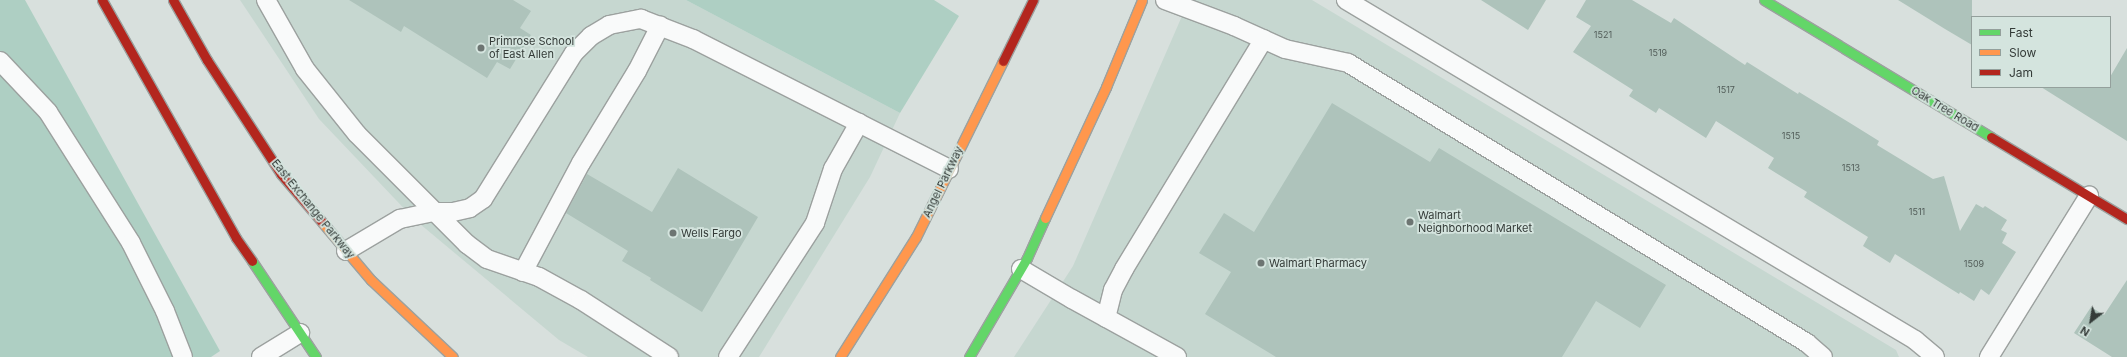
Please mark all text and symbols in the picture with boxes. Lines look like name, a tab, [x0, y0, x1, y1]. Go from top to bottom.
legend	[1971, 16, 2111, 88]
text: Fast	[2009, 25, 2033, 40]
house number: 1521	[1594, 30, 1612, 40]
place label: Primrose School of East Allen	[489, 35, 574, 61]
marker: Primrose School of East Allen	[476, 43, 486, 53]
text: Slow	[2009, 45, 2036, 60]
house number: 1519	[1649, 48, 1667, 58]
text: Jam	[2009, 65, 2033, 80]
street label: Oak Tree Road	[1909, 84, 1981, 134]
house number: 1517	[1717, 85, 1735, 95]
house number: 1515	[1782, 131, 1800, 141]
street label: Angel Parkway	[920, 144, 966, 220]
street label: East Exchange Parkway	[269, 157, 357, 261]
house number: 1513	[1842, 163, 1860, 173]
house number: 1511	[1909, 207, 1925, 217]
place label: Walmart Neighborhood Market	[1418, 209, 1532, 235]
marker: Walmart Neighborhood Market	[1405, 217, 1415, 227]
place label: Wells Fargo	[681, 226, 742, 240]
marker: Wells Fargo	[668, 228, 678, 238]
place label: Walmart Pharmacy	[1269, 256, 1367, 270]
marker: Walmart Pharmacy	[1256, 258, 1266, 268]
house number: 1509	[1964, 259, 1984, 269]
north arrow	[2071, 301, 2111, 341]
text: N	[2078, 323, 2092, 339]

